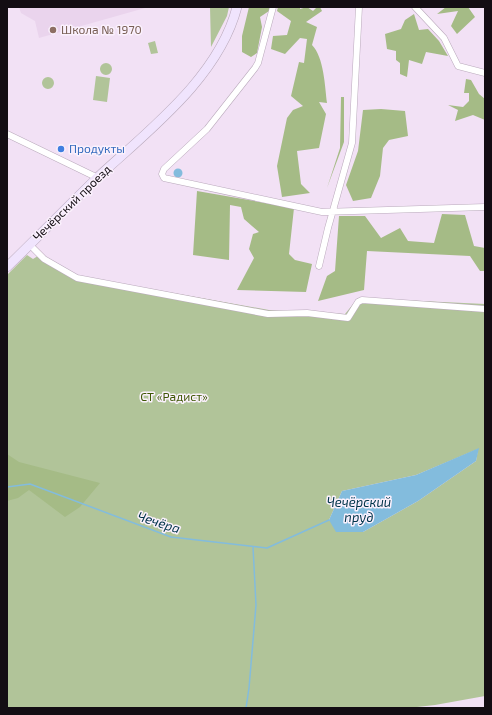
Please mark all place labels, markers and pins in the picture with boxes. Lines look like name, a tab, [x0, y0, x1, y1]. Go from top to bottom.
place label: Школа № 1970	[61, 22, 142, 36]
marker: Школа № 1970	[48, 25, 58, 35]
place label: Продукты	[69, 141, 125, 156]
marker: Продукты	[56, 144, 66, 154]

